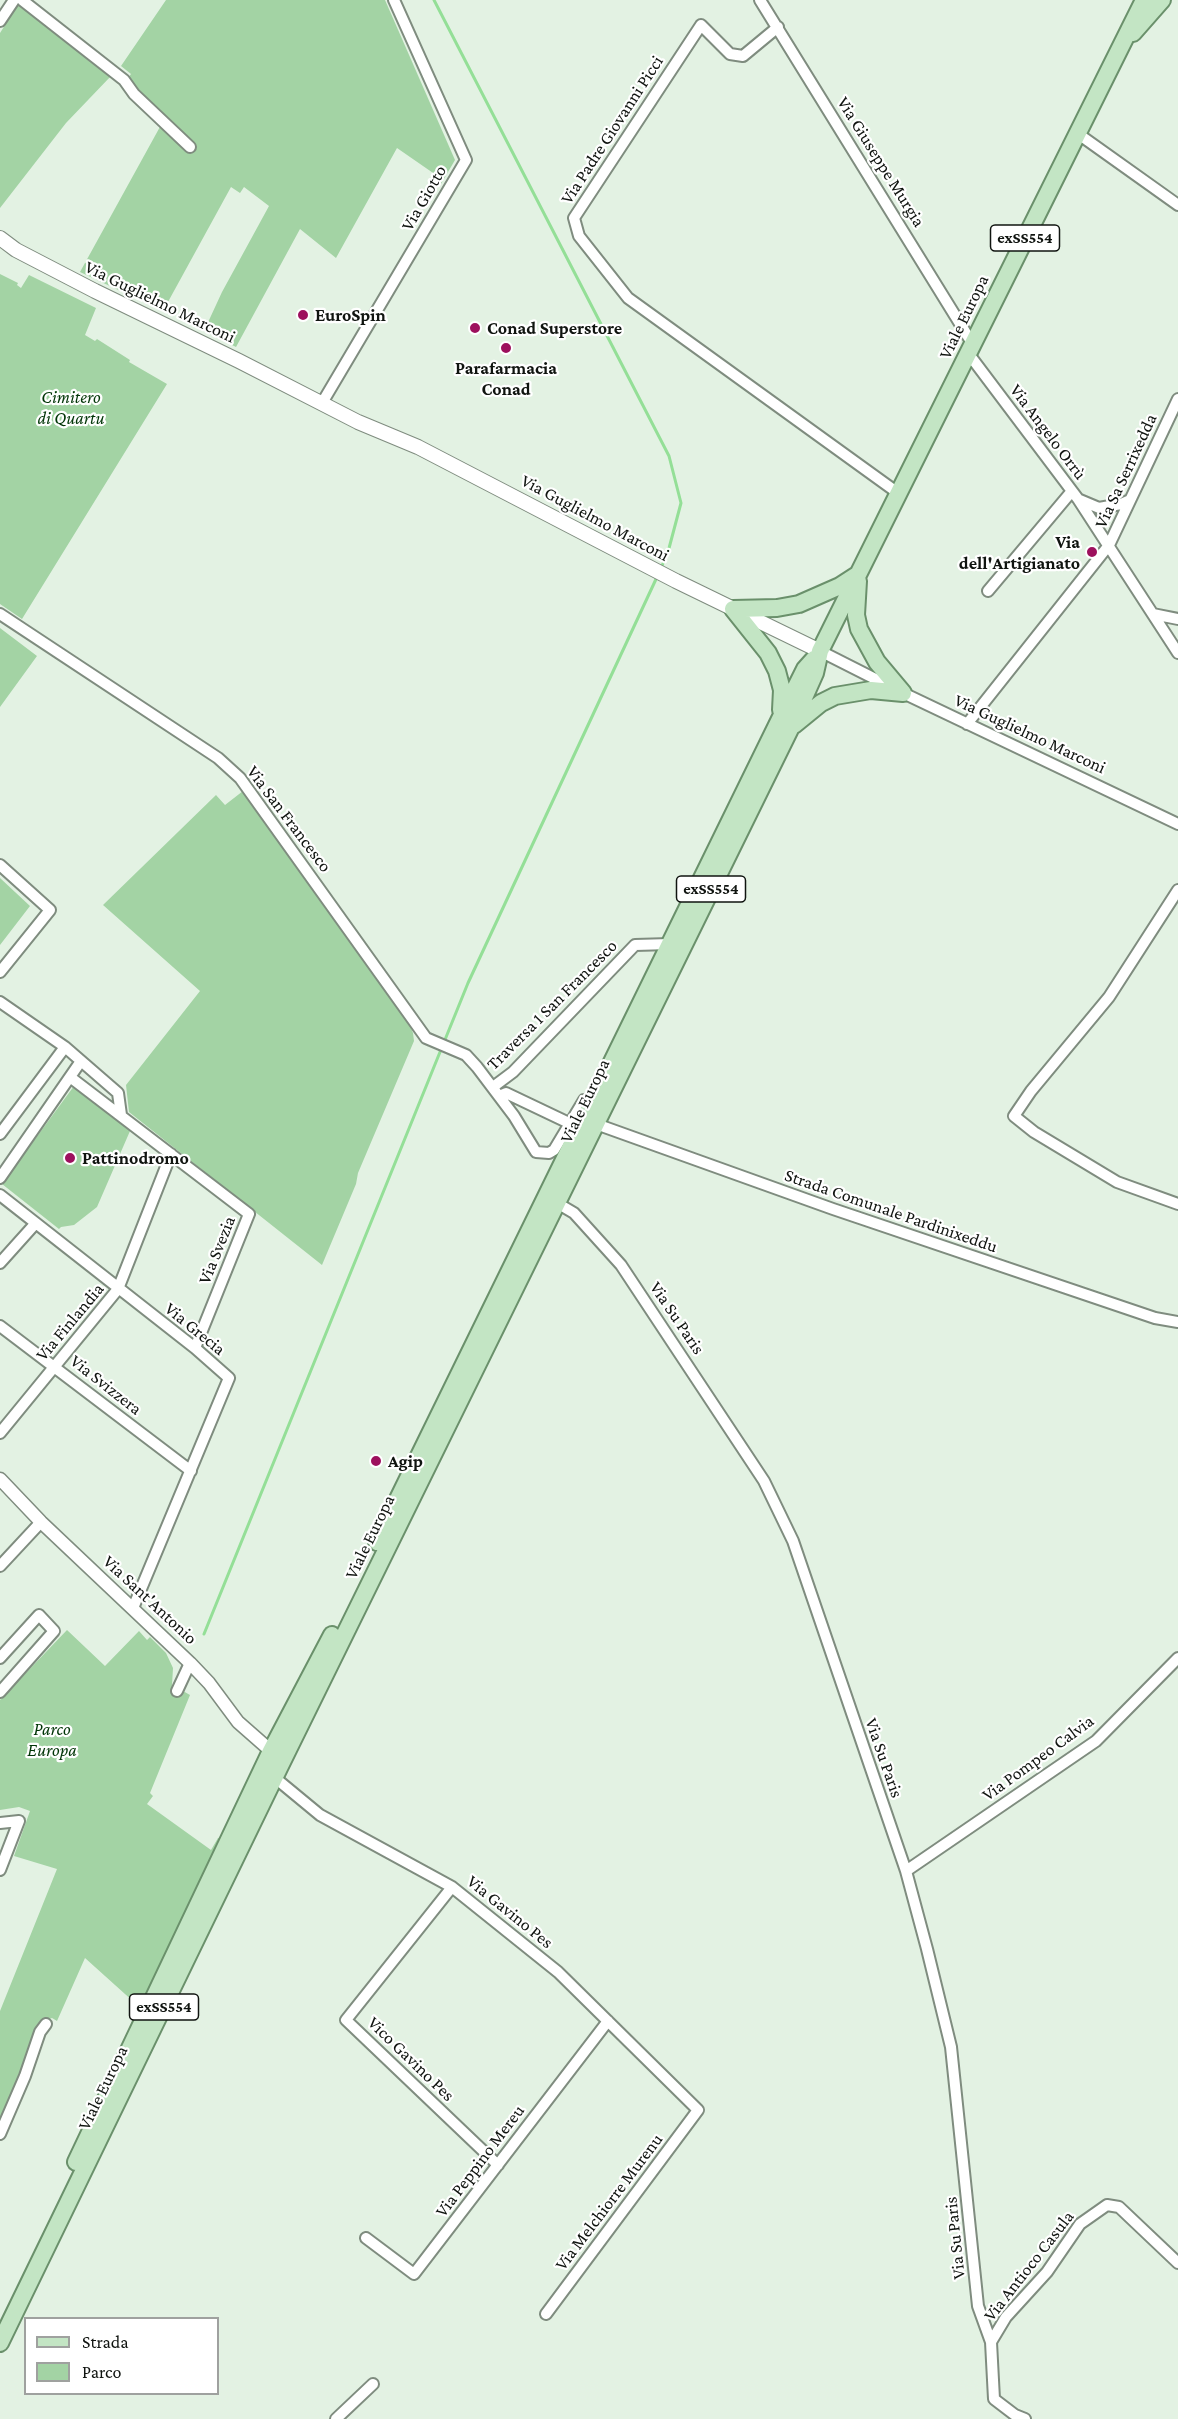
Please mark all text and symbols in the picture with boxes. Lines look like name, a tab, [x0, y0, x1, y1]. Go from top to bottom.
street label: Via Padre Giovanni Picci	[556, 52, 668, 208]
street label: Via Giuseppe Murgia	[832, 93, 930, 231]
street label: Via Giotto	[397, 161, 451, 235]
road number: exSS554	[990, 225, 1060, 251]
street label: Via Guglielmo Marconi	[81, 256, 239, 348]
street label: Viale Europa	[934, 271, 994, 363]
place label: EuroSpin	[315, 304, 386, 326]
marker: EuroSpin	[296, 308, 310, 322]
place label: Conad Superstore	[487, 317, 622, 339]
marker: Conad Superstore	[468, 321, 482, 335]
marker: Parafarmacia Conad	[499, 341, 513, 355]
place label: Parafarmacia Conad	[455, 357, 557, 400]
street label: Via Angelo Orrù	[1005, 380, 1091, 484]
park label: Cimitero di Quartu	[38, 386, 104, 428]
street label: Via Sa Serrixedda	[1090, 410, 1162, 532]
street label: Via Guglielmo Marconi	[517, 470, 673, 566]
place label: Via dell'Artigianato	[959, 531, 1080, 574]
marker: Via dell'Artigianato	[1085, 545, 1099, 559]
street label: Via Guglielmo Marconi	[951, 689, 1109, 779]
street label: Via San Francesco	[242, 762, 336, 876]
road number: exSS554	[676, 876, 746, 902]
street label: Traversa 1 San Francesco	[482, 935, 622, 1075]
street label: Viale Europa	[555, 1055, 615, 1147]
place label: Pattinodromo	[82, 1147, 189, 1169]
marker: Pattinodromo	[63, 1151, 77, 1165]
street label: Strada Comunale Pardinixeddu	[782, 1164, 1000, 1258]
street label: Via Svezia	[194, 1213, 240, 1287]
street label: Via Su Paris	[645, 1278, 709, 1358]
street label: Via Finlandia	[31, 1279, 109, 1365]
street label: Via Grecia	[160, 1298, 230, 1360]
street label: Via Svizzera	[66, 1350, 146, 1420]
place label: Agip	[388, 1450, 423, 1472]
marker: Agip	[369, 1454, 383, 1468]
street label: Viale Europa	[340, 1491, 400, 1583]
street label: Via Sant'Antonio	[98, 1551, 202, 1649]
street label: Via Pompeo Calvia	[978, 1710, 1098, 1806]
street label: Via Su Paris	[860, 1715, 908, 1801]
park label: Parco Europa	[27, 1718, 77, 1760]
street label: Via Gavino Pes	[463, 1871, 557, 1953]
road number: exSS554	[130, 1994, 198, 2020]
street label: Vico Gavino Pes	[363, 2012, 459, 2106]
street label: Viale Europa	[73, 2042, 133, 2134]
street label: Via Peppino Mereu	[431, 2101, 529, 2221]
street label: Via Melchiorre Murenu	[550, 2129, 668, 2275]
street label: Via Su Paris	[940, 2196, 970, 2280]
street label: Via Antioco Casula	[979, 2207, 1079, 2325]
legend	[24, 2317, 219, 2395]
text: Strada	[82, 2332, 129, 2352]
text: Parco	[82, 2362, 121, 2382]

